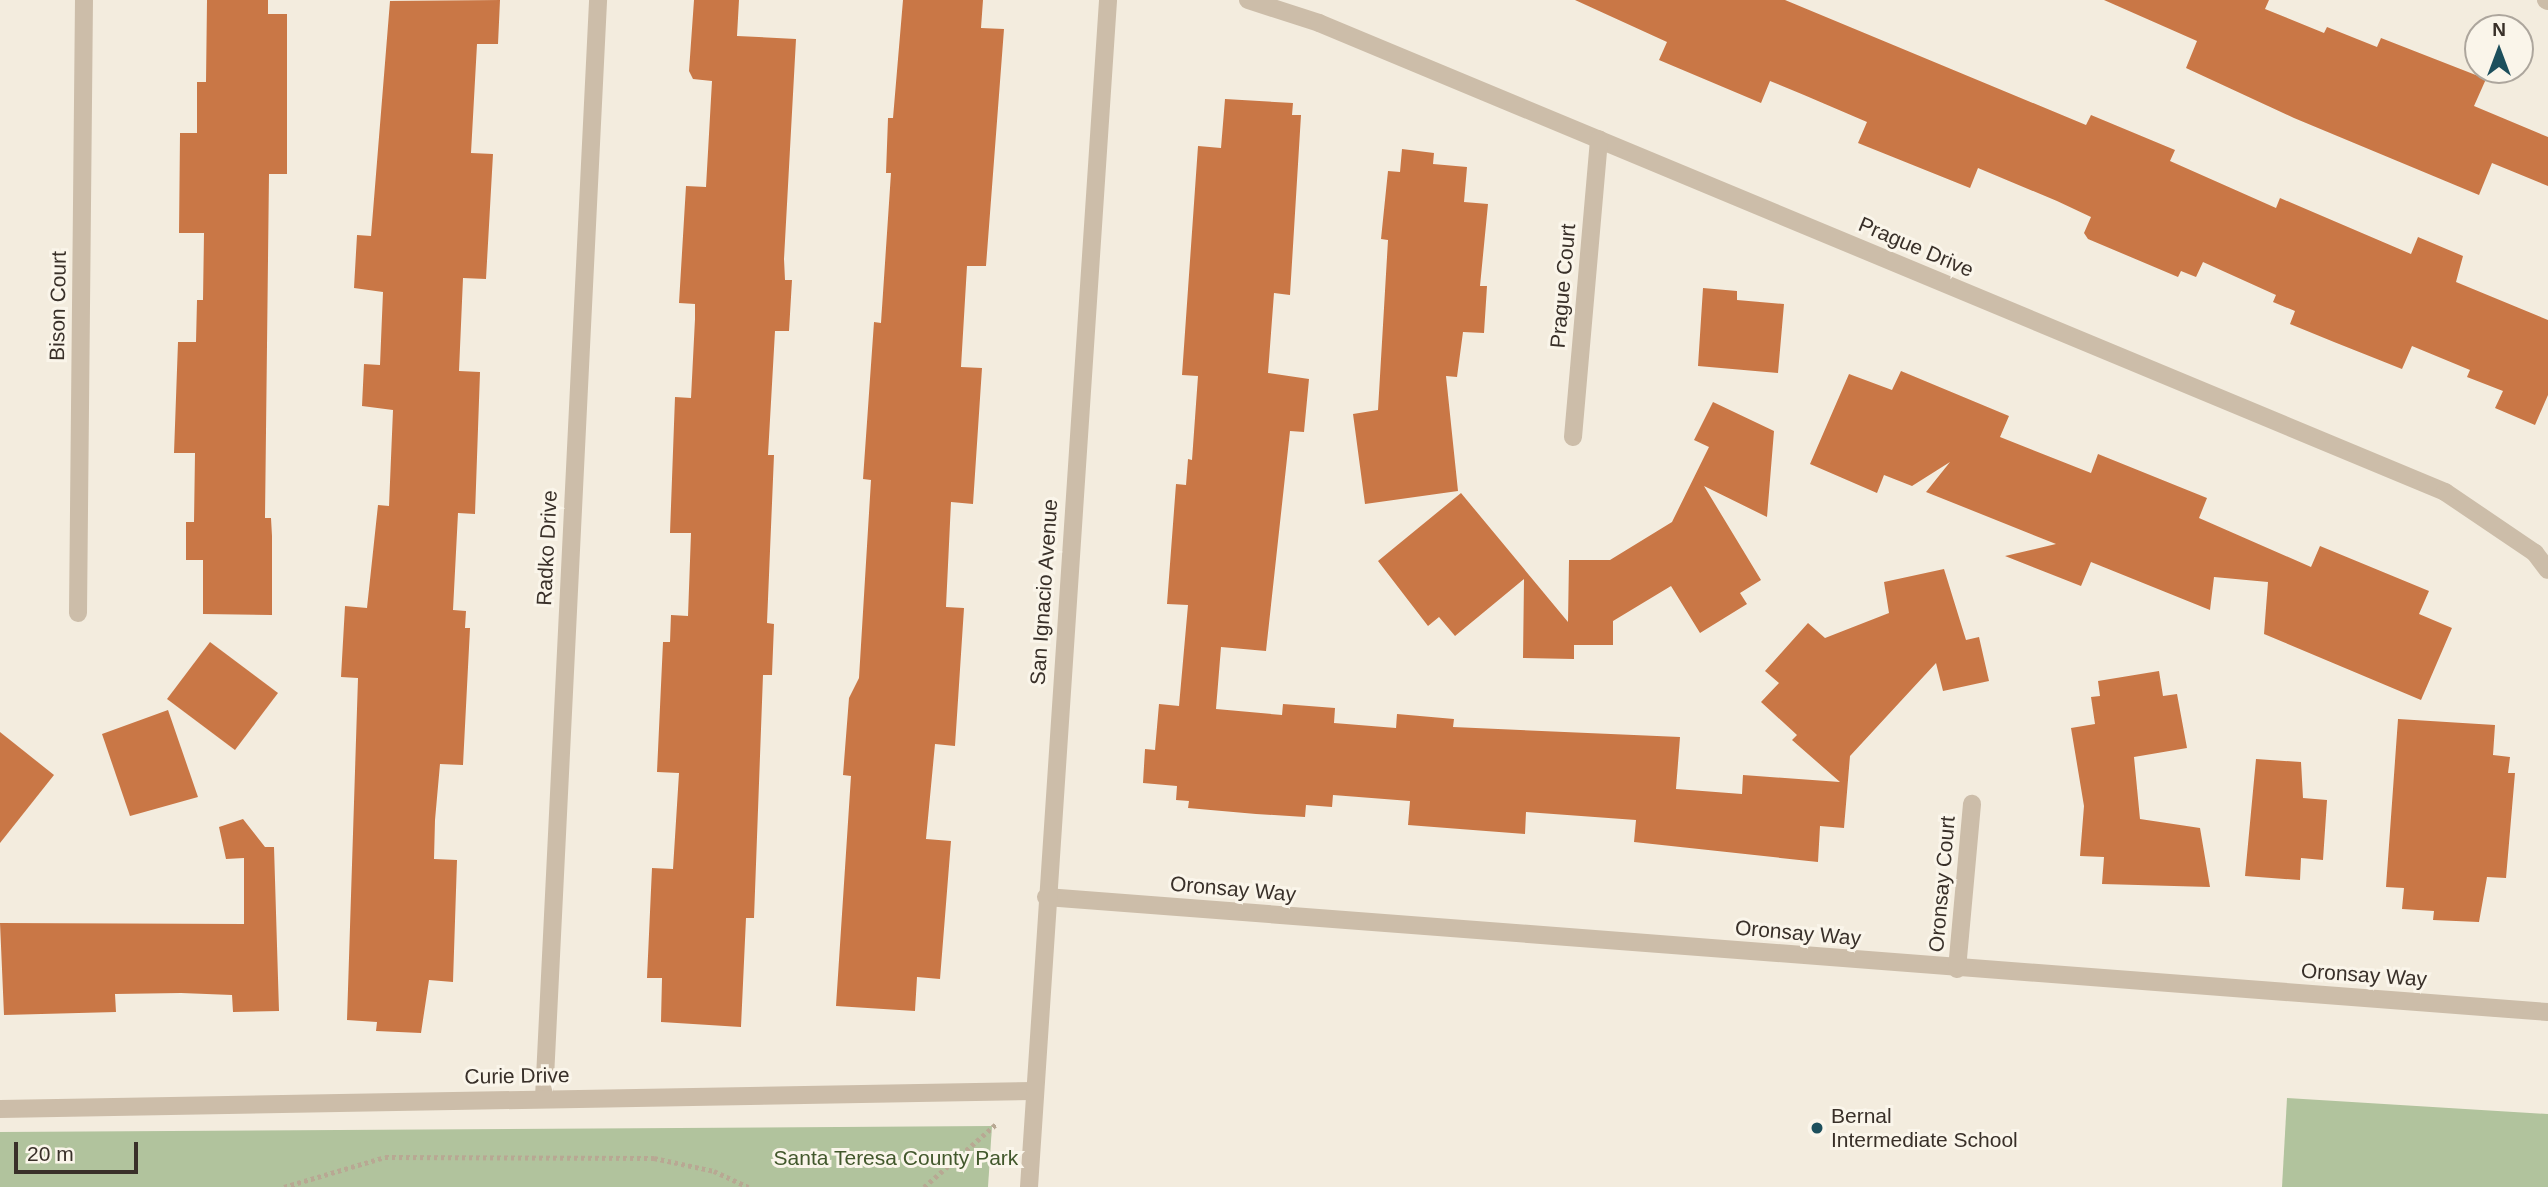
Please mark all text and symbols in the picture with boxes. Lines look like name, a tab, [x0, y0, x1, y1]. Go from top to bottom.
north arrow	[2464, 14, 2534, 84]
text: N	[2492, 19, 2506, 40]
street label: Prague Drive	[1855, 211, 1977, 283]
street label: Prague Court	[1545, 223, 1581, 349]
street label: Bison Court	[44, 251, 72, 361]
street label: Radko Drive	[531, 490, 563, 606]
street label: San Ignacio Avenue	[1025, 498, 1063, 686]
street label: Oronsay Court	[1923, 815, 1961, 953]
street label: Oronsay Way	[1169, 871, 1297, 907]
street label: Oronsay Way	[1734, 915, 1862, 951]
street label: Oronsay Way	[2300, 958, 2428, 992]
street label: Curie Drive	[464, 1062, 570, 1090]
place label: Bernal Intermediate School	[1831, 1103, 2018, 1153]
marker: Bernal Intermediate School	[1809, 1120, 1825, 1136]
scale bar	[18, 1128, 142, 1172]
text: 20 m	[27, 1142, 74, 1165]
park label: Santa Teresa County Park	[773, 1145, 1019, 1171]

